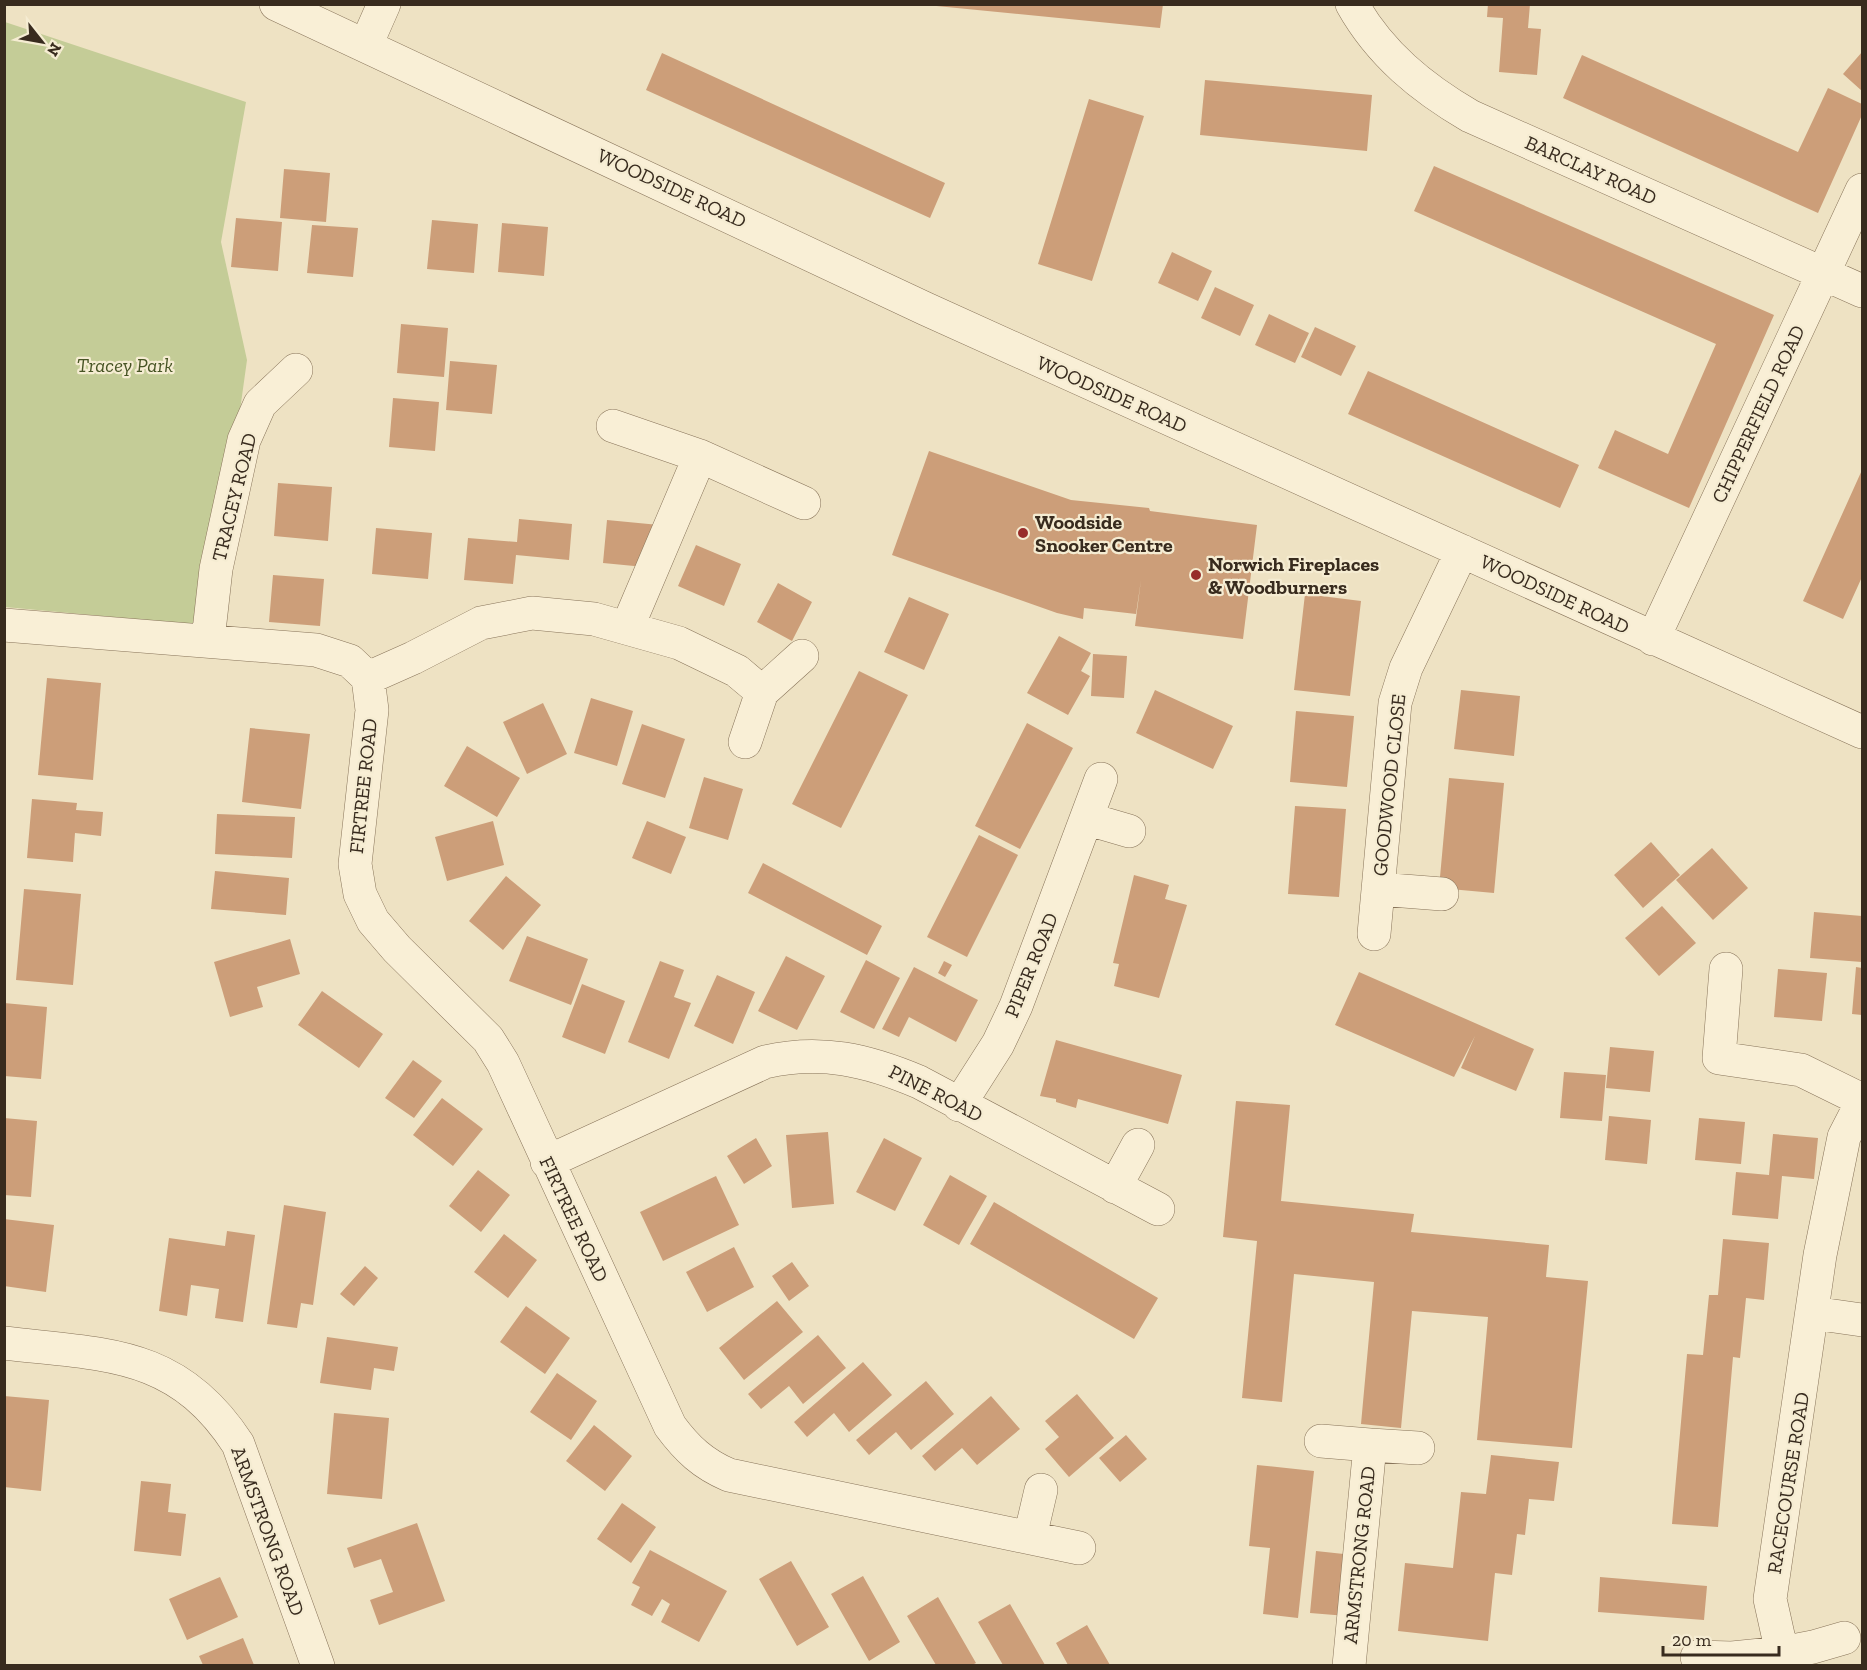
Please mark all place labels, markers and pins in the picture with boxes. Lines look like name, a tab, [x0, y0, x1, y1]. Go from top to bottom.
place label: Woodside Snooker Centre	[1035, 510, 1173, 557]
marker: Woodside Snooker Centre	[1016, 526, 1030, 540]
place label: Norwich Fireplaces & Woodburners	[1208, 552, 1379, 599]
marker: Norwich Fireplaces & Woodburners	[1189, 568, 1203, 582]

